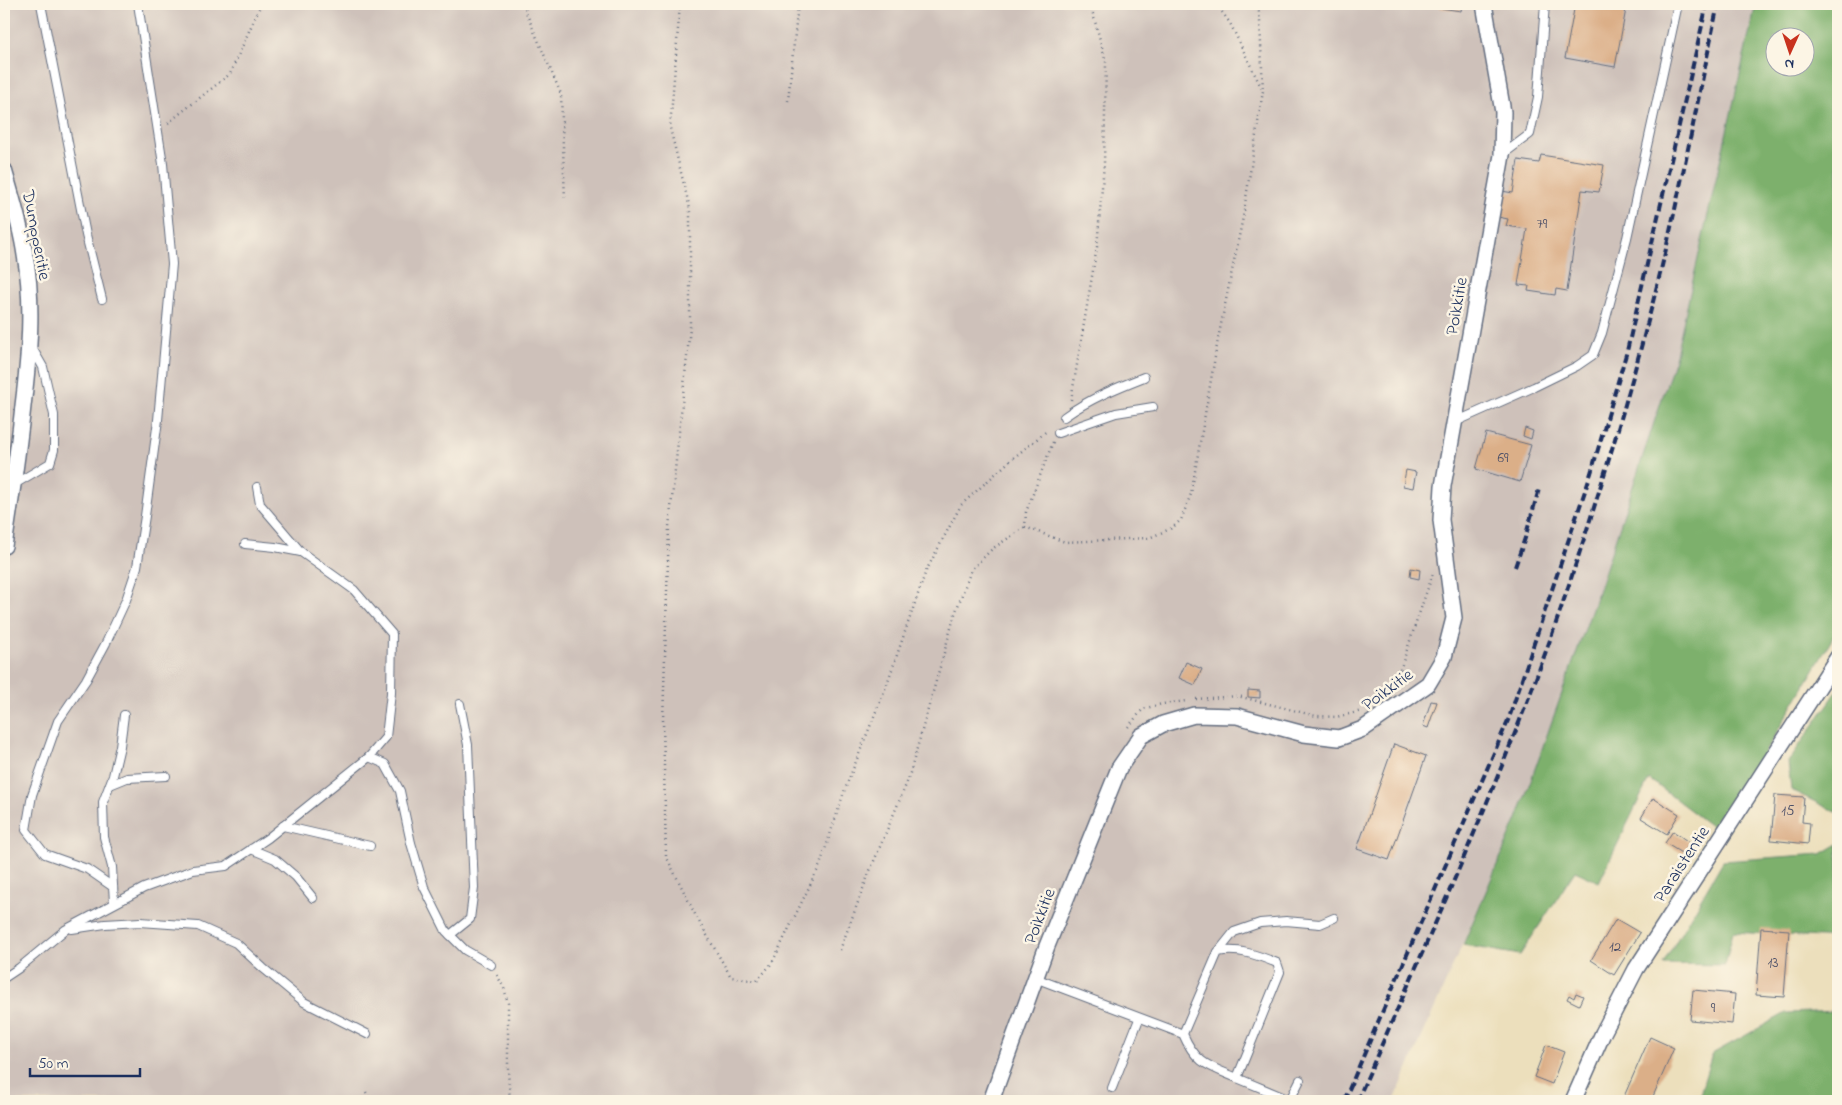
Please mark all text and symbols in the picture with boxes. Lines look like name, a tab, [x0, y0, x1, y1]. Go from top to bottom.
north arrow	[1764, 28, 1814, 78]
text: N	[1784, 53, 1795, 74]
street label: Dumpperitie	[13, 187, 57, 284]
house number: 79	[1537, 213, 1548, 235]
street label: Poikkitie	[1440, 274, 1476, 337]
house number: 69	[1497, 447, 1509, 469]
street label: Poikkitie	[1357, 662, 1420, 718]
house number: 15	[1781, 800, 1795, 822]
street label: Paraistentie	[1648, 821, 1718, 909]
street label: Poikkitie	[1018, 884, 1064, 949]
house number: 12	[1609, 936, 1622, 958]
house number: 13	[1768, 952, 1778, 974]
house number: 9	[1711, 997, 1716, 1019]
scale bar	[30, 1045, 140, 1077]
text: 50 m	[38, 1053, 69, 1075]

